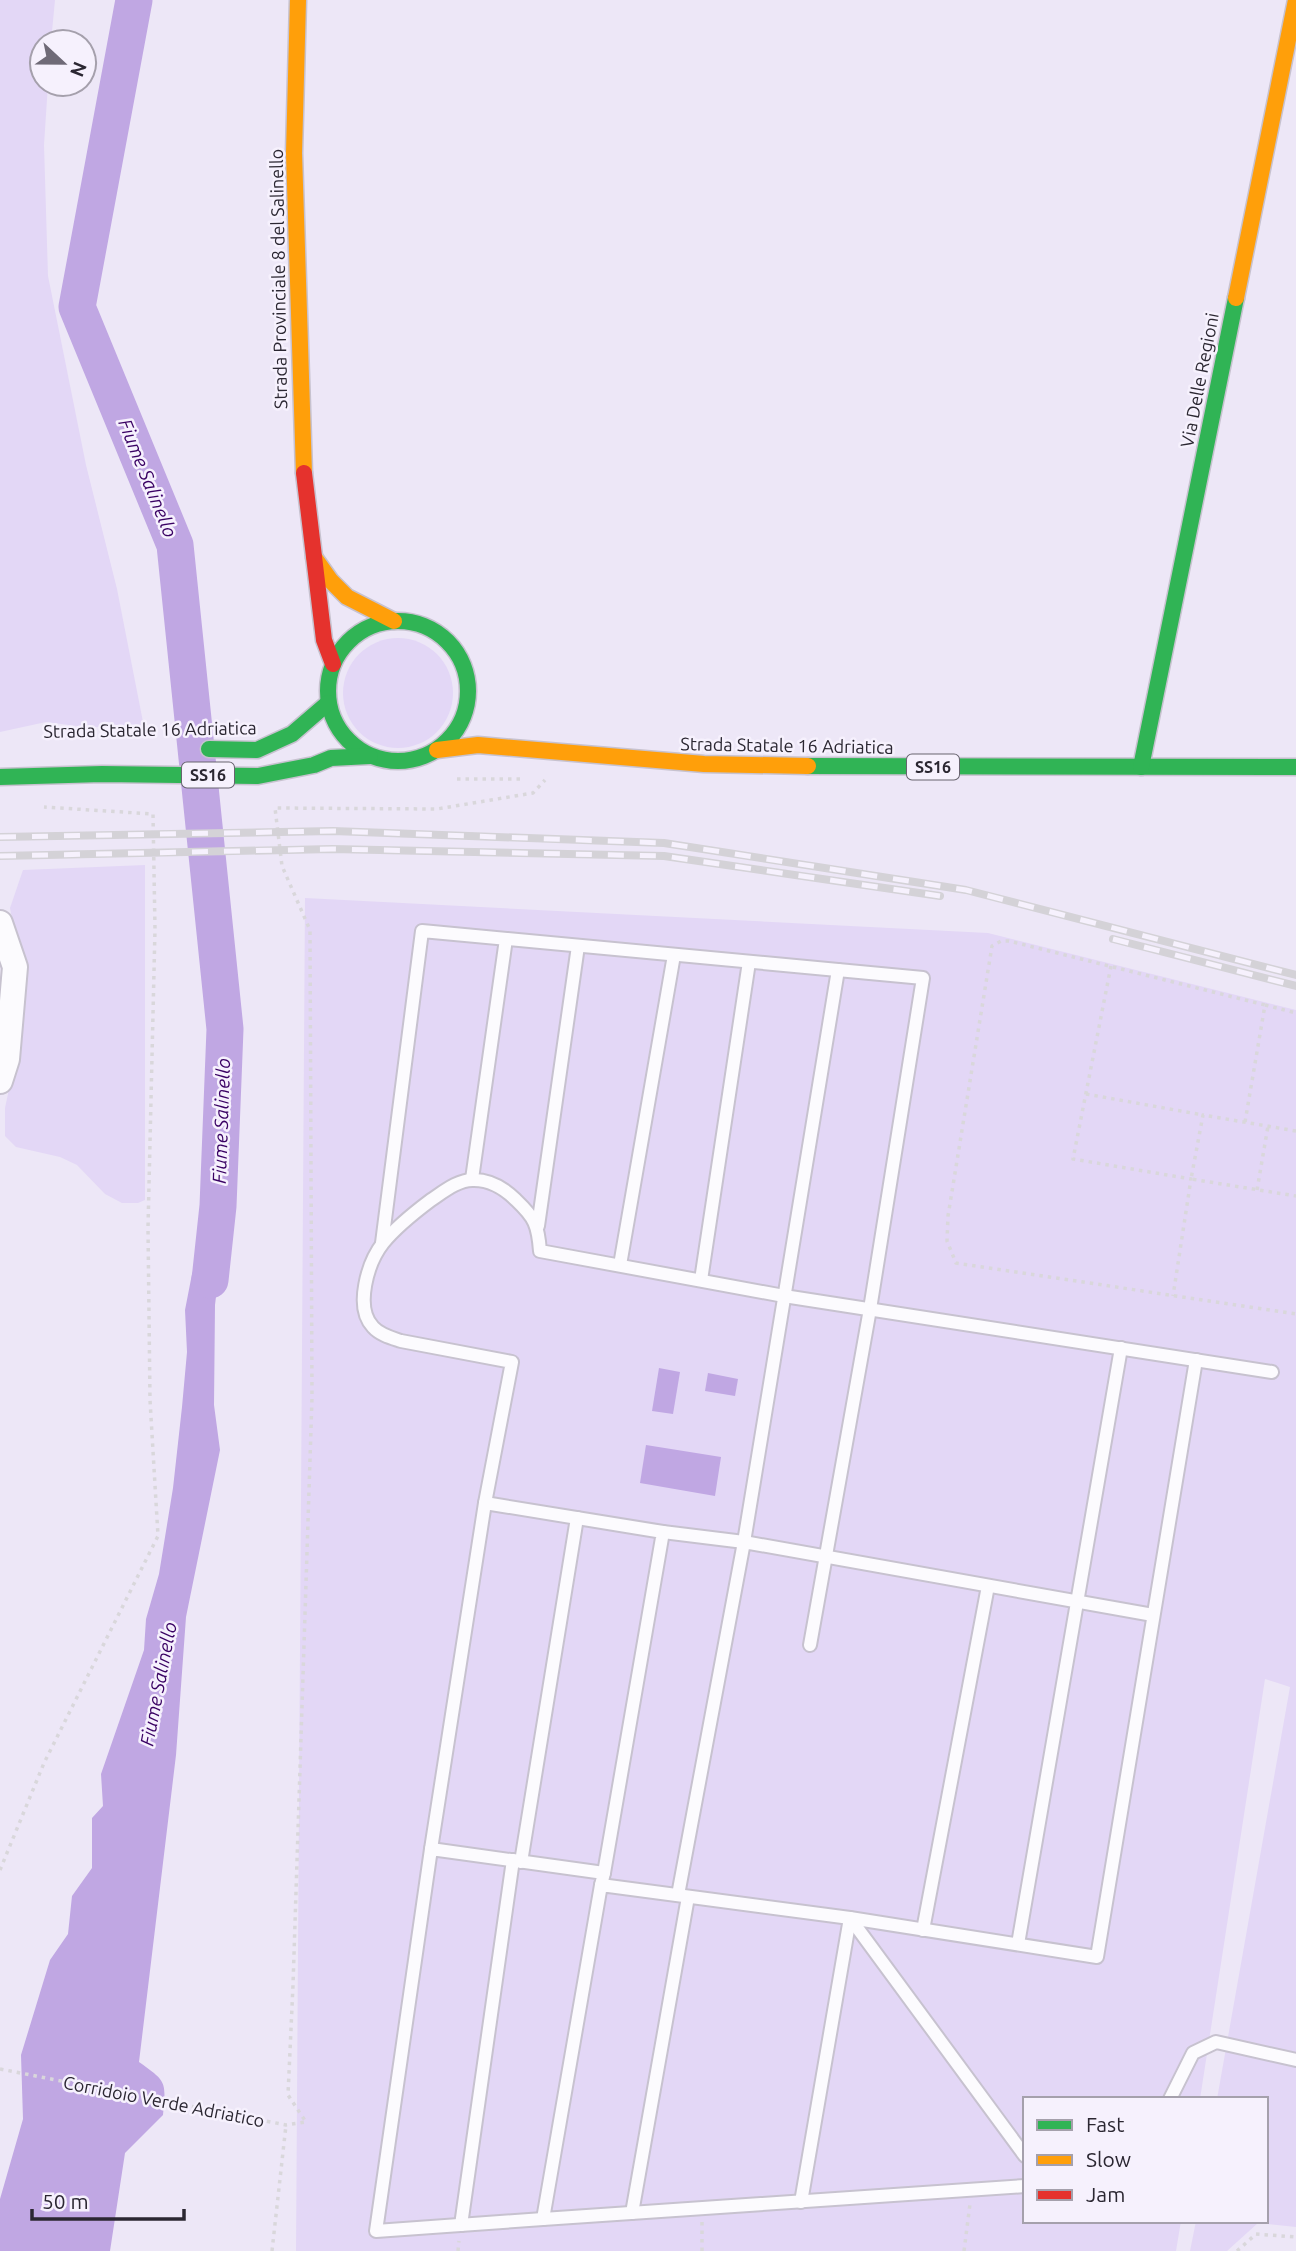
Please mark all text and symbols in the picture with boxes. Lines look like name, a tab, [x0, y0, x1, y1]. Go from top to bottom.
north arrow	[28, 28, 98, 98]
text: N	[66, 59, 92, 80]
street label: Strada Provinciale 8 del Salinello	[266, 149, 290, 409]
street label: Via Delle Regioni	[1176, 311, 1222, 449]
water label: Fiume Salinello	[114, 416, 182, 540]
street label: Strada Statale 16 Adriatica	[43, 717, 257, 741]
street label: Strada Statale 16 Adriatica	[680, 733, 894, 757]
road number: SS16	[907, 754, 959, 780]
road number: SS16	[182, 762, 234, 788]
water label: Fiume Salinello	[208, 1058, 234, 1184]
water label: Fiume Salinello	[135, 1620, 181, 1748]
street label: Corridoio Verde Adriatico	[62, 2072, 266, 2130]
legend	[1023, 2097, 1268, 2223]
text: Fast	[1086, 2112, 1124, 2136]
text: Slow	[1086, 2147, 1131, 2171]
scale bar	[32, 2178, 184, 2222]
text: Jam	[1086, 2182, 1125, 2206]
text: 50 m	[42, 2189, 89, 2213]

